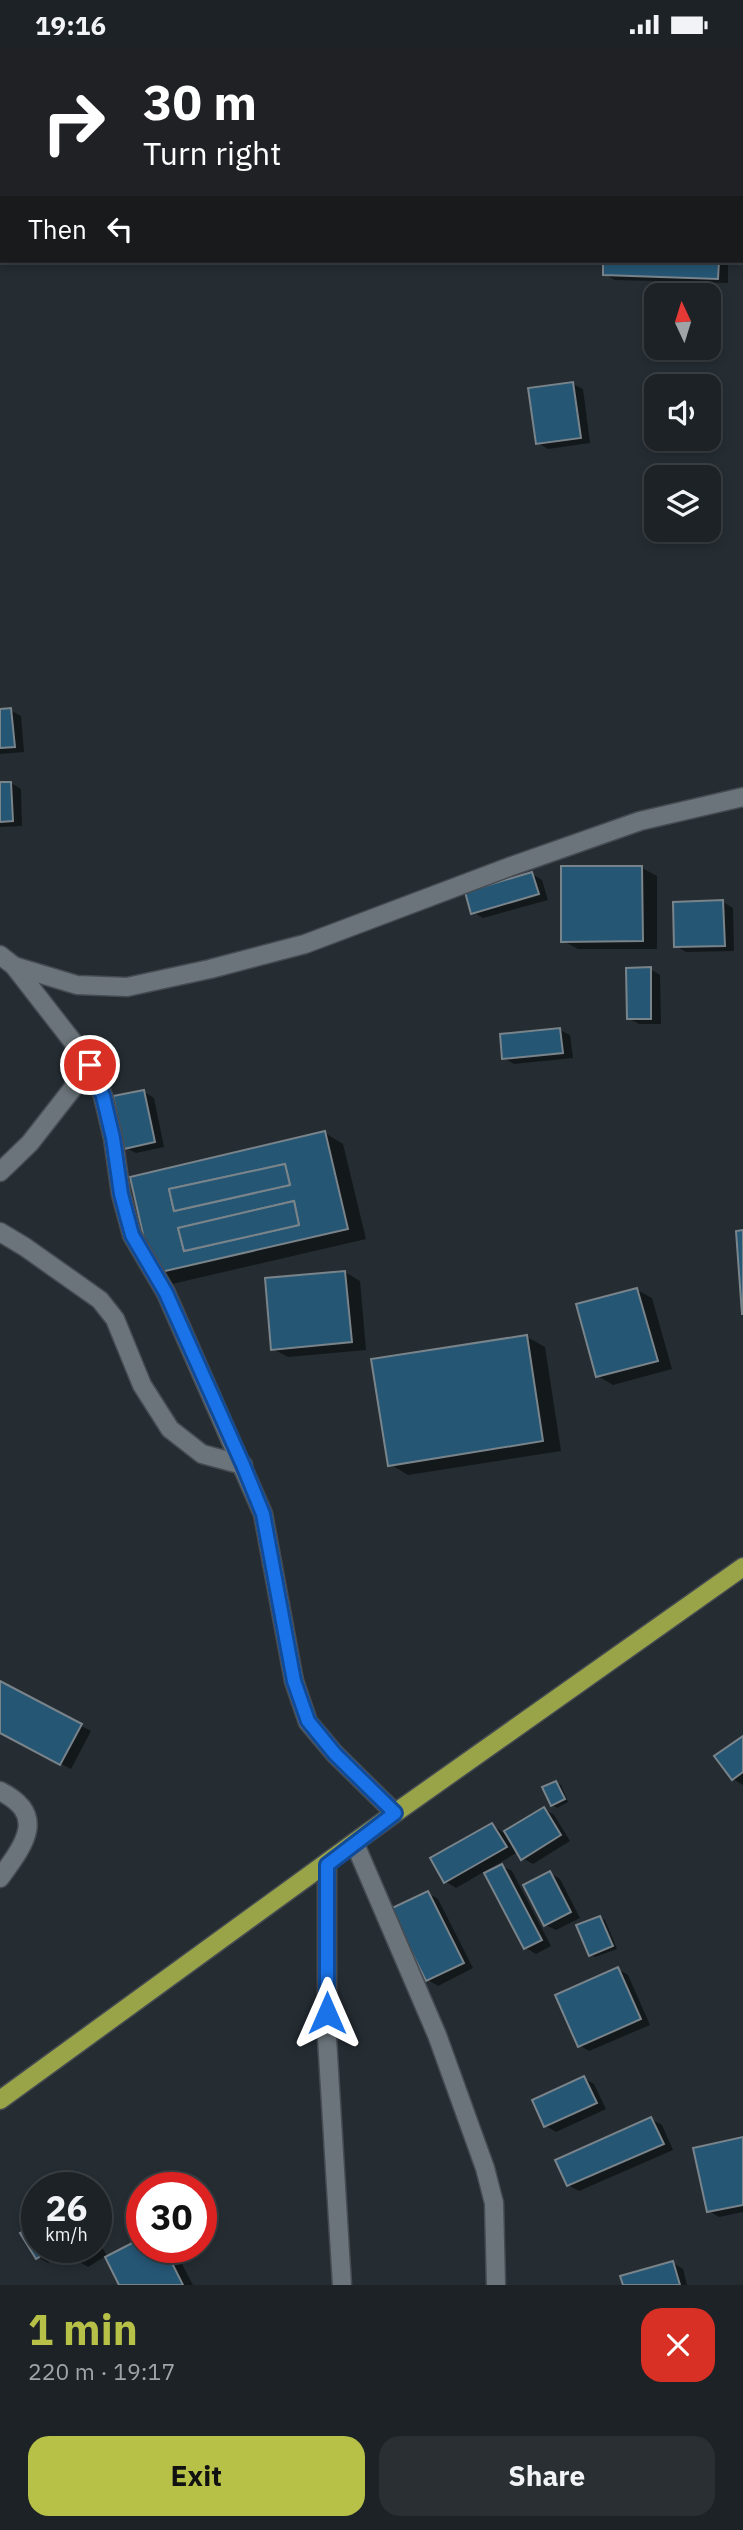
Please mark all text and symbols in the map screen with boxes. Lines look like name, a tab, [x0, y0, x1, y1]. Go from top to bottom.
text: 19:16	[35, 8, 106, 42]
text: 30 m	[143, 70, 257, 133]
icon: right	[28, 77, 119, 168]
text: Turn right	[143, 132, 281, 174]
icon: left	[101, 210, 139, 248]
text: Then	[28, 212, 87, 246]
north arrow	[644, 283, 721, 361]
map controls	[644, 283, 721, 542]
button: sound	[644, 374, 721, 451]
button: layers	[644, 465, 721, 542]
pin	[60, 1035, 120, 1095]
icon: arrive	[71, 1046, 109, 1084]
position arrow	[290, 1976, 364, 2050]
speed limit sign: 30	[126, 2172, 217, 2263]
text: 26	[45, 2185, 88, 2231]
text: km/h	[45, 2223, 88, 2246]
text: 1 min	[28, 2302, 138, 2357]
button: close	[641, 2308, 715, 2382]
text: 220 m · 19:17	[28, 2356, 175, 2386]
button: Exit	[28, 2436, 365, 2516]
button: Share	[379, 2436, 715, 2516]

